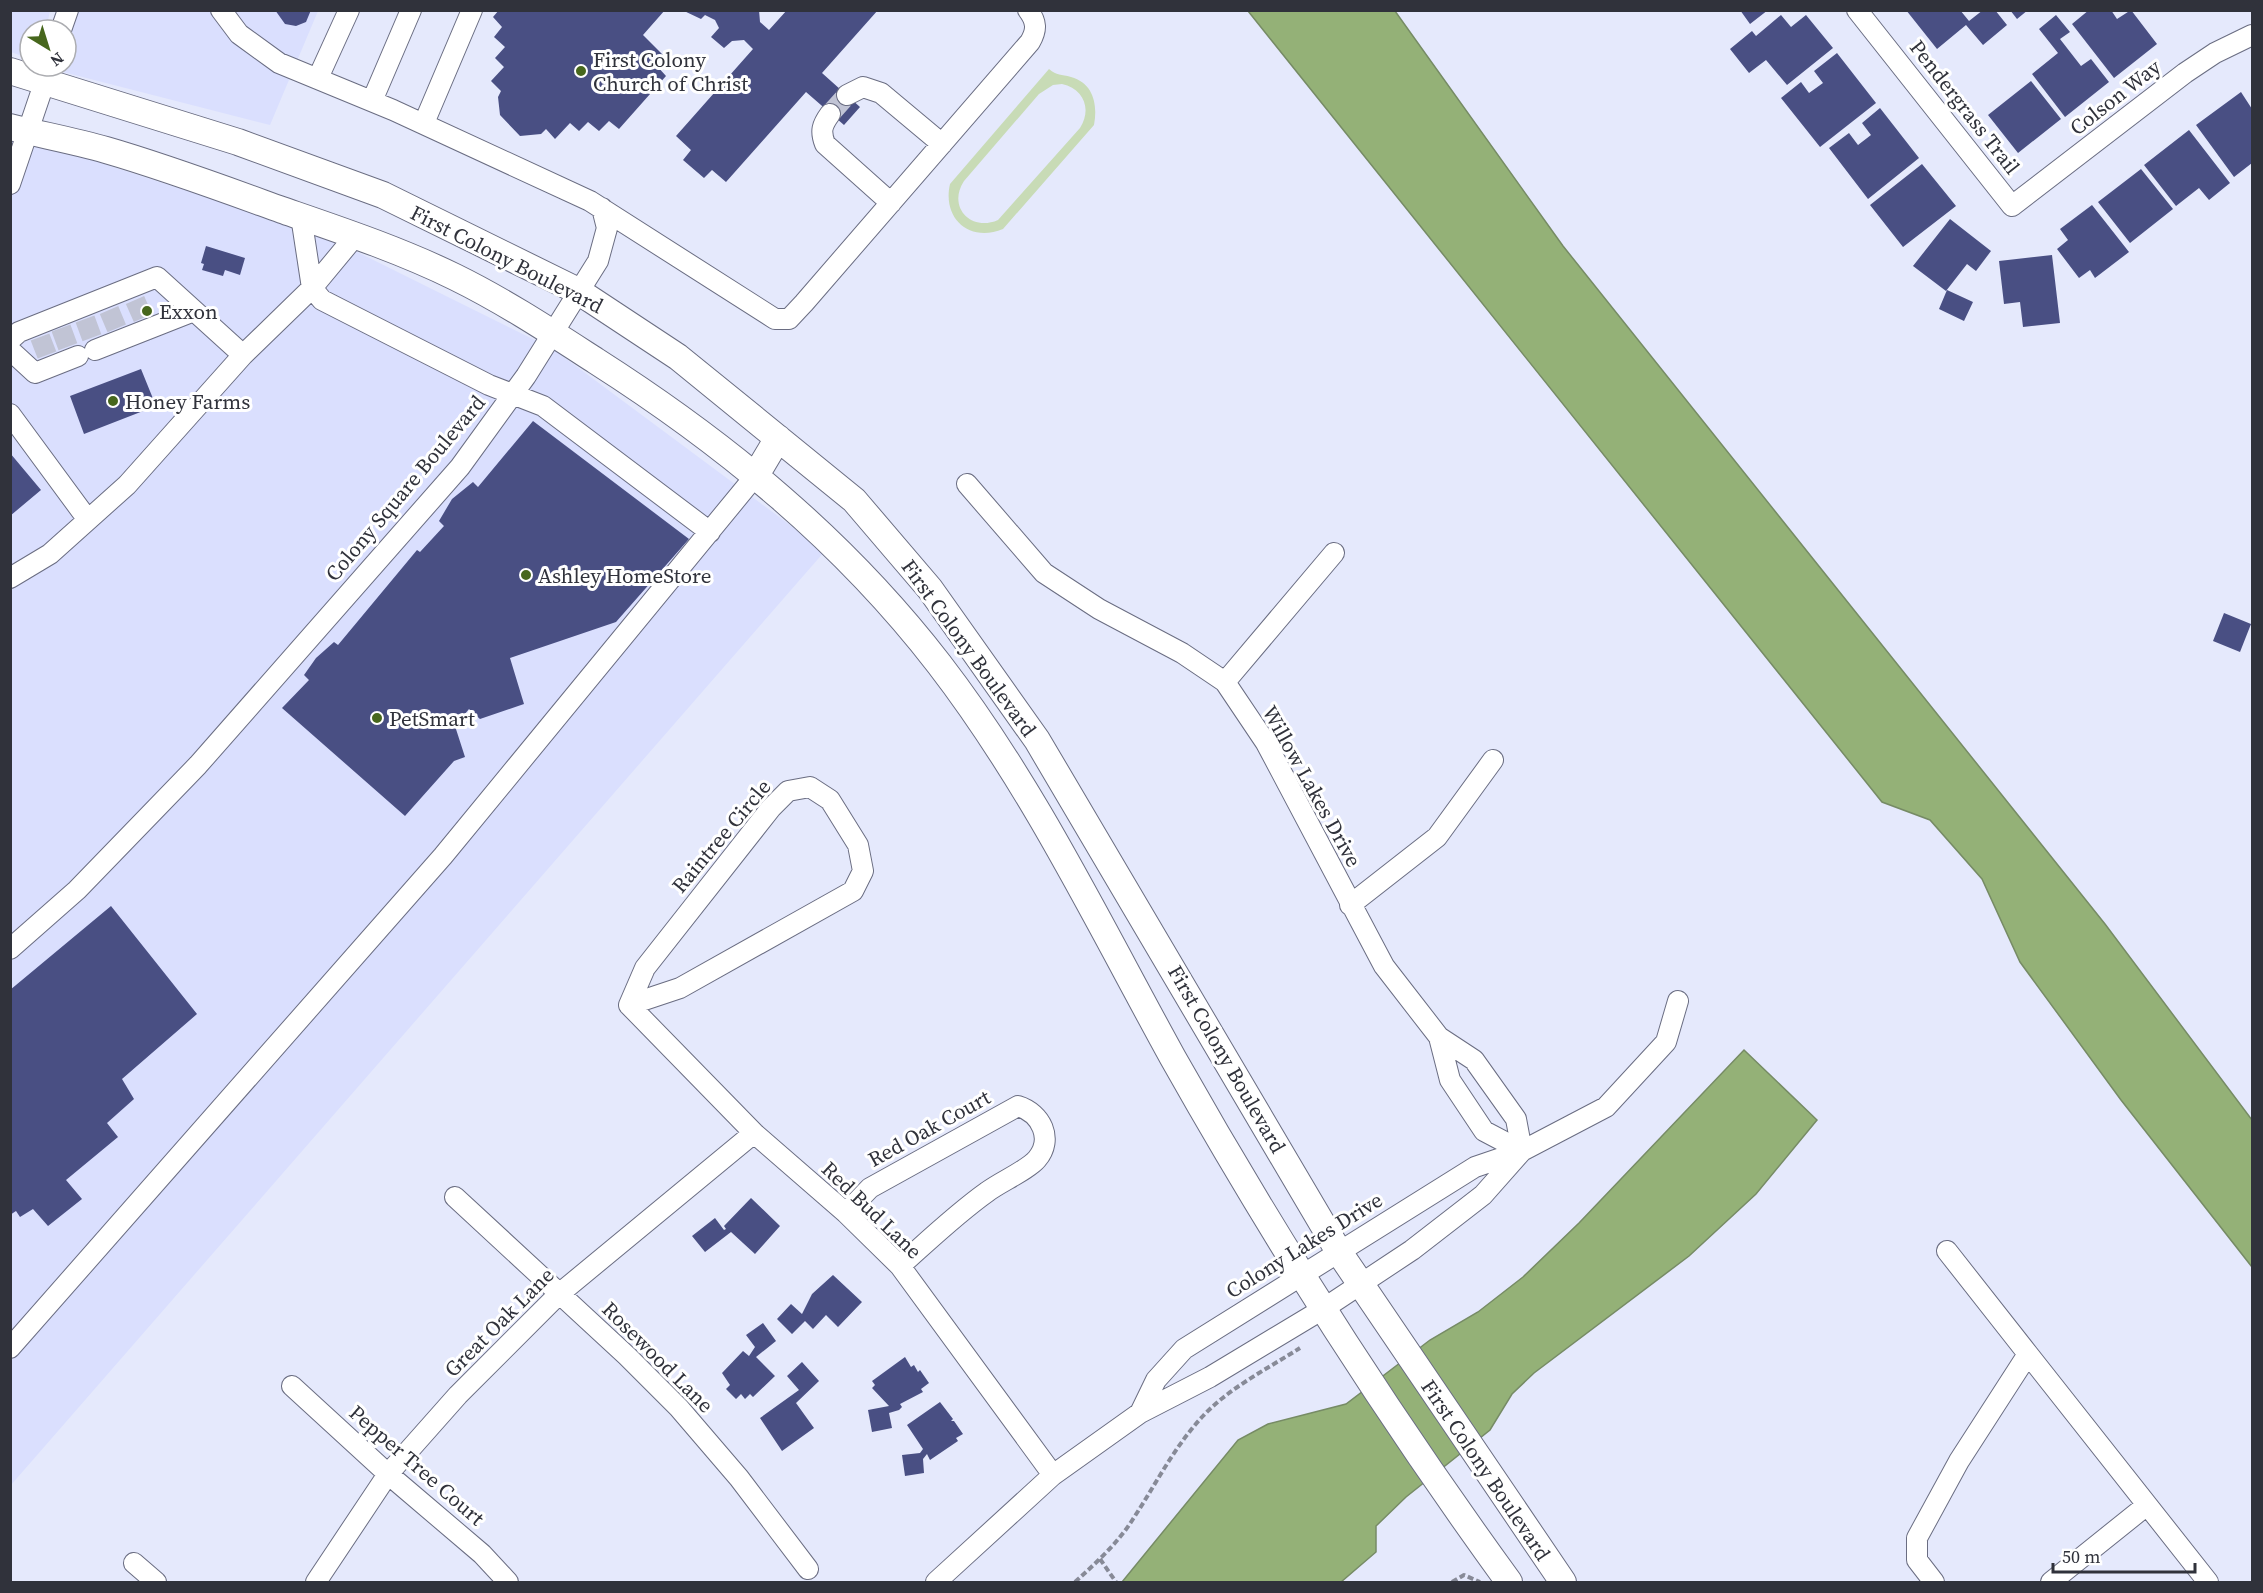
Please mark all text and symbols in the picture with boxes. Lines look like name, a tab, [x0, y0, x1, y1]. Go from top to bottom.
north arrow	[18, 18, 78, 78]
street label: Pendergrass Trail	[1903, 34, 2027, 180]
place label: First Colony Church of Christ	[593, 45, 748, 98]
text: N	[46, 48, 69, 72]
street label: Colson Way	[2063, 52, 2167, 142]
marker: First Colony Church of Christ	[574, 64, 588, 78]
street label: First Colony Boulevard	[406, 198, 608, 320]
place label: Exxon	[159, 297, 218, 326]
marker: Exxon	[140, 304, 154, 318]
place label: Honey Farms	[125, 387, 250, 416]
street label: Colony Square Boulevard	[318, 389, 492, 587]
marker: Honey Farms	[106, 394, 120, 408]
street label: First Colony Boulevard	[895, 553, 1043, 743]
place label: Ashley HomeStore	[538, 561, 711, 590]
marker: Ashley HomeStore	[519, 568, 533, 582]
street label: Willow Lakes Drive	[1256, 700, 1368, 872]
place label: PetSmart	[389, 704, 475, 733]
marker: PetSmart	[370, 711, 384, 725]
street label: Raintree Circle	[665, 773, 777, 899]
street label: First Colony Boulevard	[1161, 960, 1293, 1158]
street label: Red Oak Court	[863, 1082, 996, 1174]
street label: Red Bud Lane	[815, 1155, 929, 1265]
street label: Colony Lakes Drive	[1220, 1185, 1388, 1305]
street label: Great Oak Lane	[438, 1261, 560, 1383]
street label: Rosewood Lane	[596, 1295, 720, 1419]
street label: First Colony Boulevard	[1414, 1374, 1558, 1566]
street label: Pepper Tree Court	[343, 1398, 491, 1532]
scale bar	[2053, 1536, 2196, 1574]
text: 50 m	[2062, 1544, 2100, 1569]

